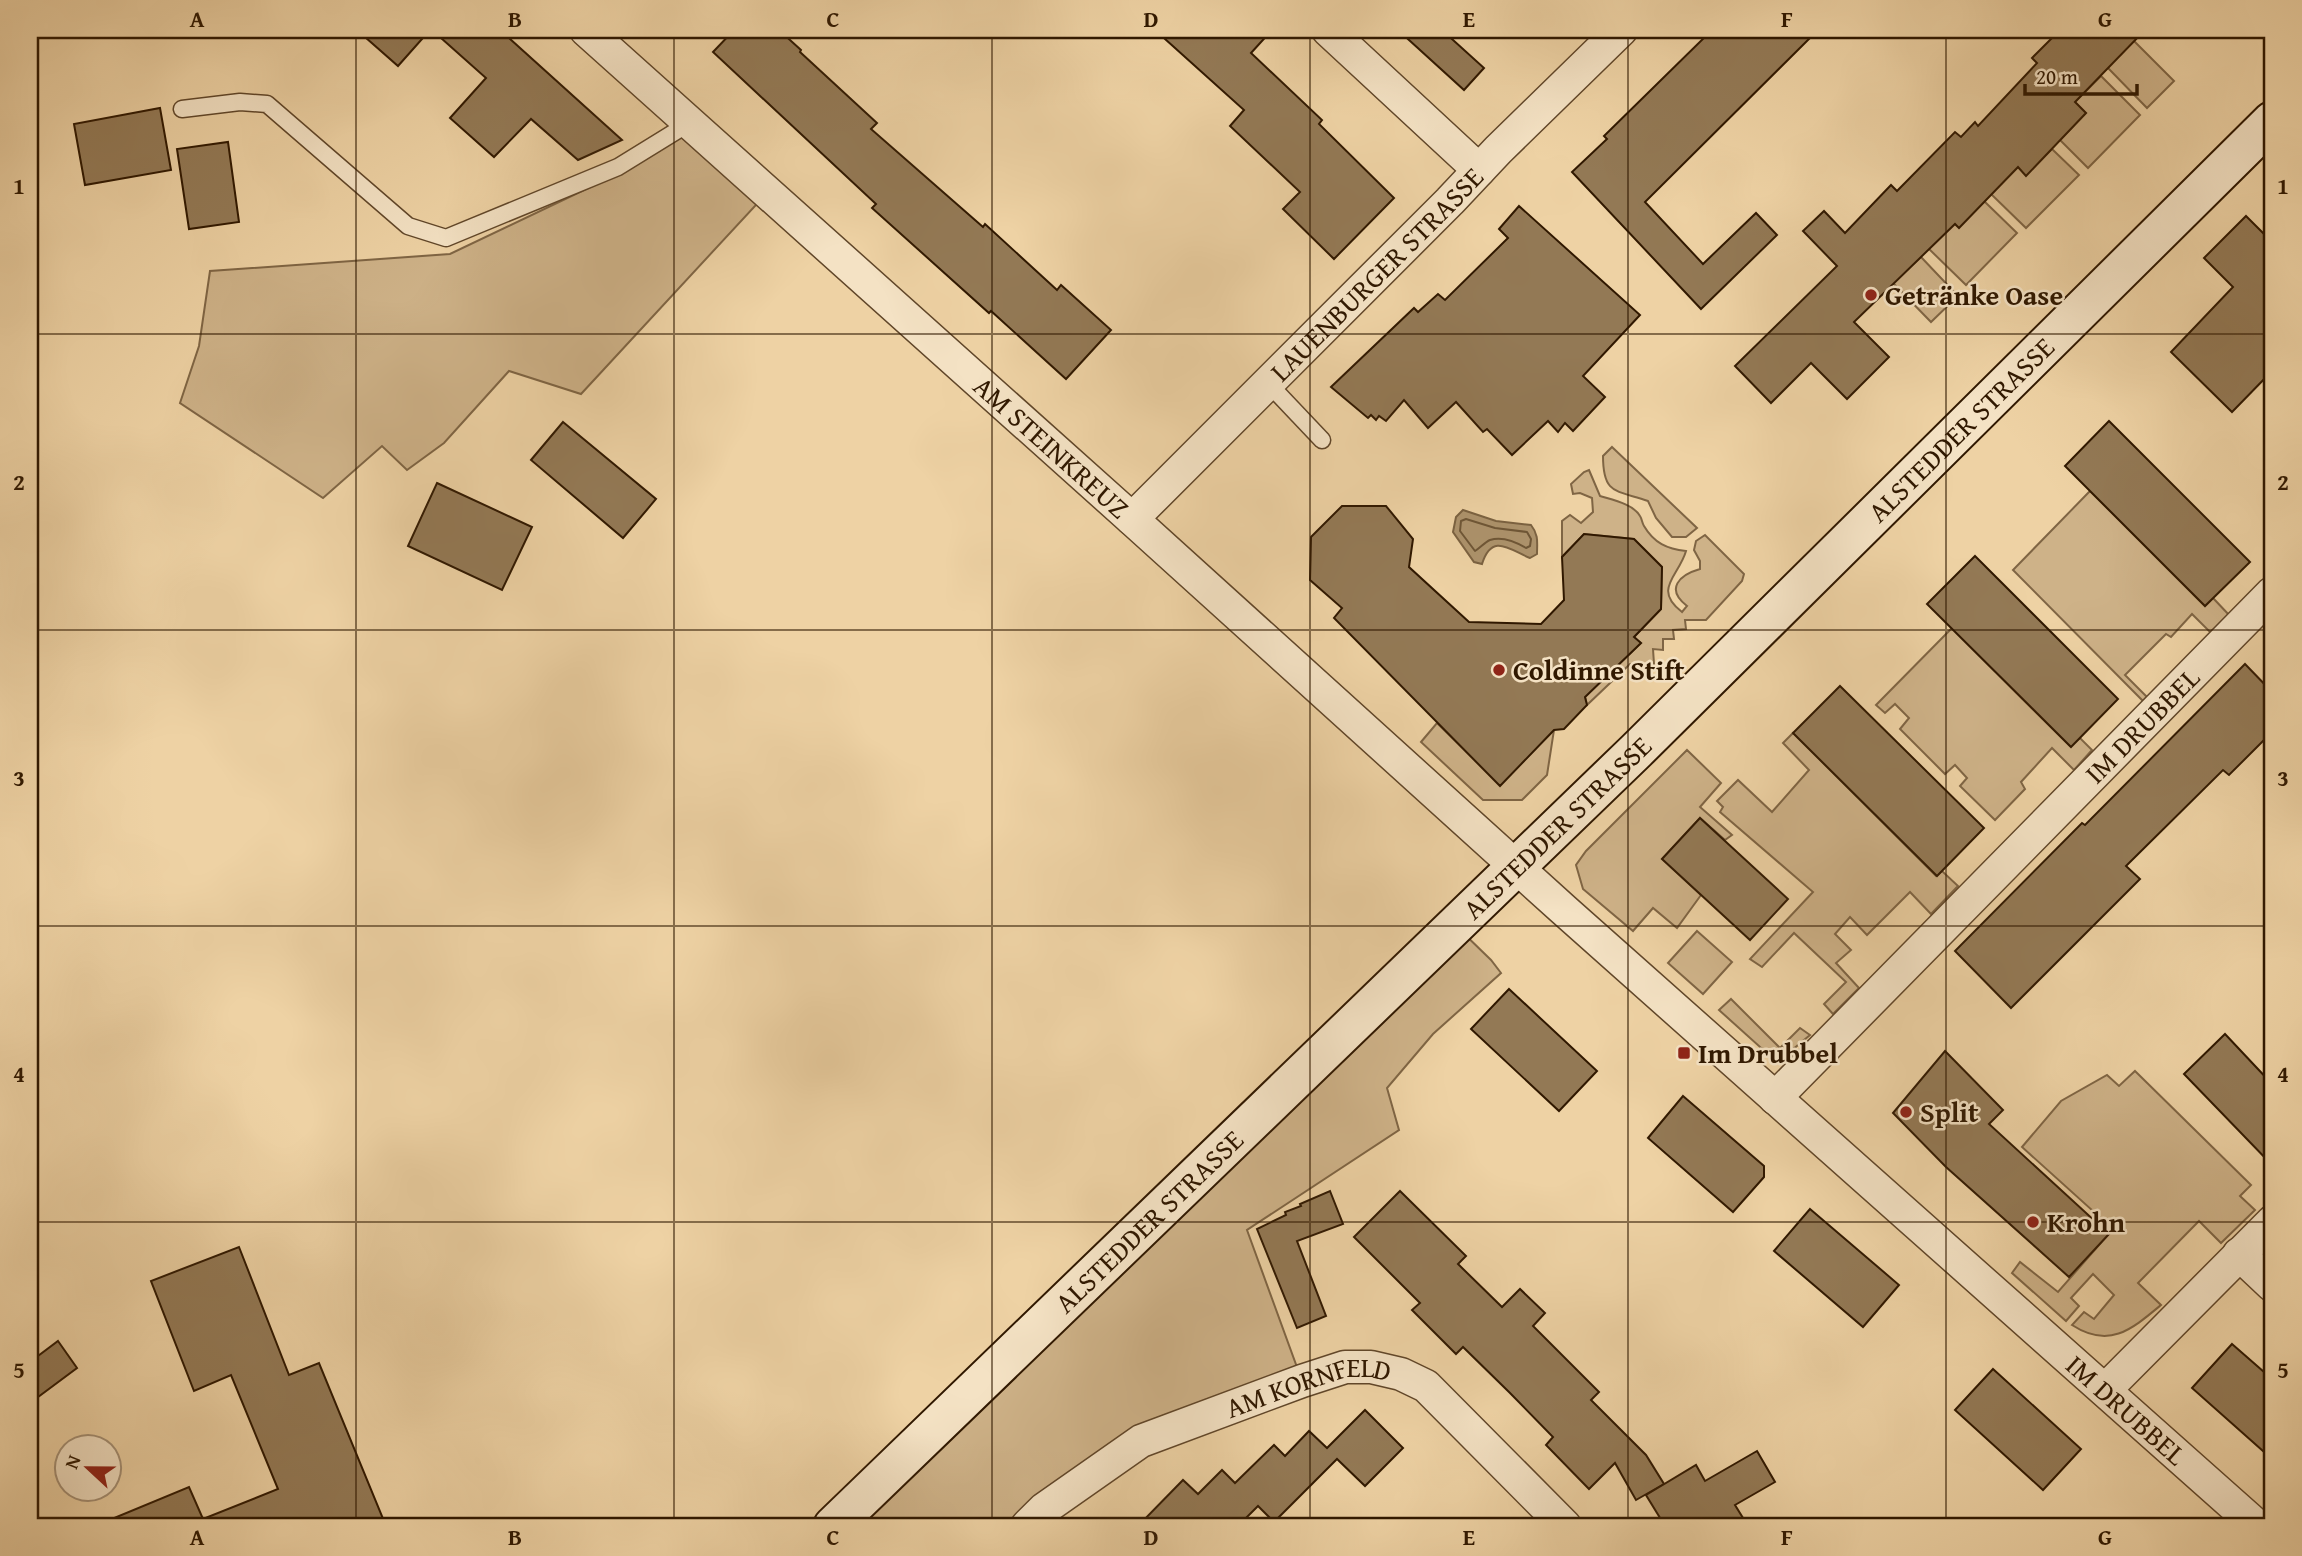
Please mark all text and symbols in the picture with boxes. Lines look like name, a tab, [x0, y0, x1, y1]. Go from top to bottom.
text: A	[190, 2, 205, 35]
text: B	[508, 2, 522, 35]
text: C	[826, 2, 840, 35]
text: D	[1144, 2, 1159, 35]
text: E	[1463, 2, 1475, 35]
text: F	[1781, 2, 1793, 35]
text: G	[2098, 2, 2112, 35]
scale bar	[2025, 52, 2138, 96]
text: 20 m	[2036, 61, 2078, 92]
street label: LAUENBURGER STRASSE	[1260, 157, 1492, 390]
text: 1	[13, 169, 25, 202]
text: 1	[2277, 169, 2289, 202]
place label: Getränke Oase	[1885, 274, 2063, 315]
marker: Getränke Oase	[1863, 287, 1879, 303]
street label: ALSTEDDER STRASSE	[1858, 327, 2063, 531]
street label: AM STEINKREUZ	[965, 366, 1139, 528]
text: 2	[13, 465, 25, 498]
text: 2	[2277, 465, 2289, 498]
place label: Coldinne Stift	[1513, 649, 1685, 690]
street label: IM DRUBBEL	[2075, 657, 2209, 792]
marker: Coldinne Stift	[1491, 662, 1507, 678]
street label: ALSTEDDER STRASSE	[1453, 726, 1660, 928]
text: 3	[13, 761, 25, 794]
text: 3	[2277, 761, 2289, 794]
place label: Im Drubbel	[1698, 1032, 1838, 1073]
marker: Im Drubbel	[1676, 1045, 1692, 1061]
text: 4	[13, 1057, 25, 1090]
text: 4	[2277, 1057, 2289, 1090]
place label: Split	[1920, 1091, 1979, 1132]
marker: Split	[1898, 1104, 1914, 1120]
street label: ALSTEDDER STRASSE	[1045, 1120, 1252, 1322]
place label: Krohn	[2047, 1201, 2126, 1242]
marker: Krohn	[2025, 1214, 2041, 1230]
street label: IM DRUBBEL	[2057, 1345, 2196, 1474]
street label: AM KORNFELD	[1219, 1346, 1396, 1428]
text: 5	[13, 1353, 25, 1386]
text: 5	[2277, 1353, 2289, 1386]
north arrow	[52, 1434, 122, 1504]
text: N	[57, 1450, 88, 1473]
text: A	[190, 1520, 205, 1553]
text: B	[508, 1520, 522, 1553]
text: C	[826, 1520, 840, 1553]
text: D	[1144, 1520, 1159, 1553]
text: E	[1463, 1520, 1475, 1553]
text: F	[1781, 1520, 1793, 1553]
text: G	[2098, 1520, 2112, 1553]

